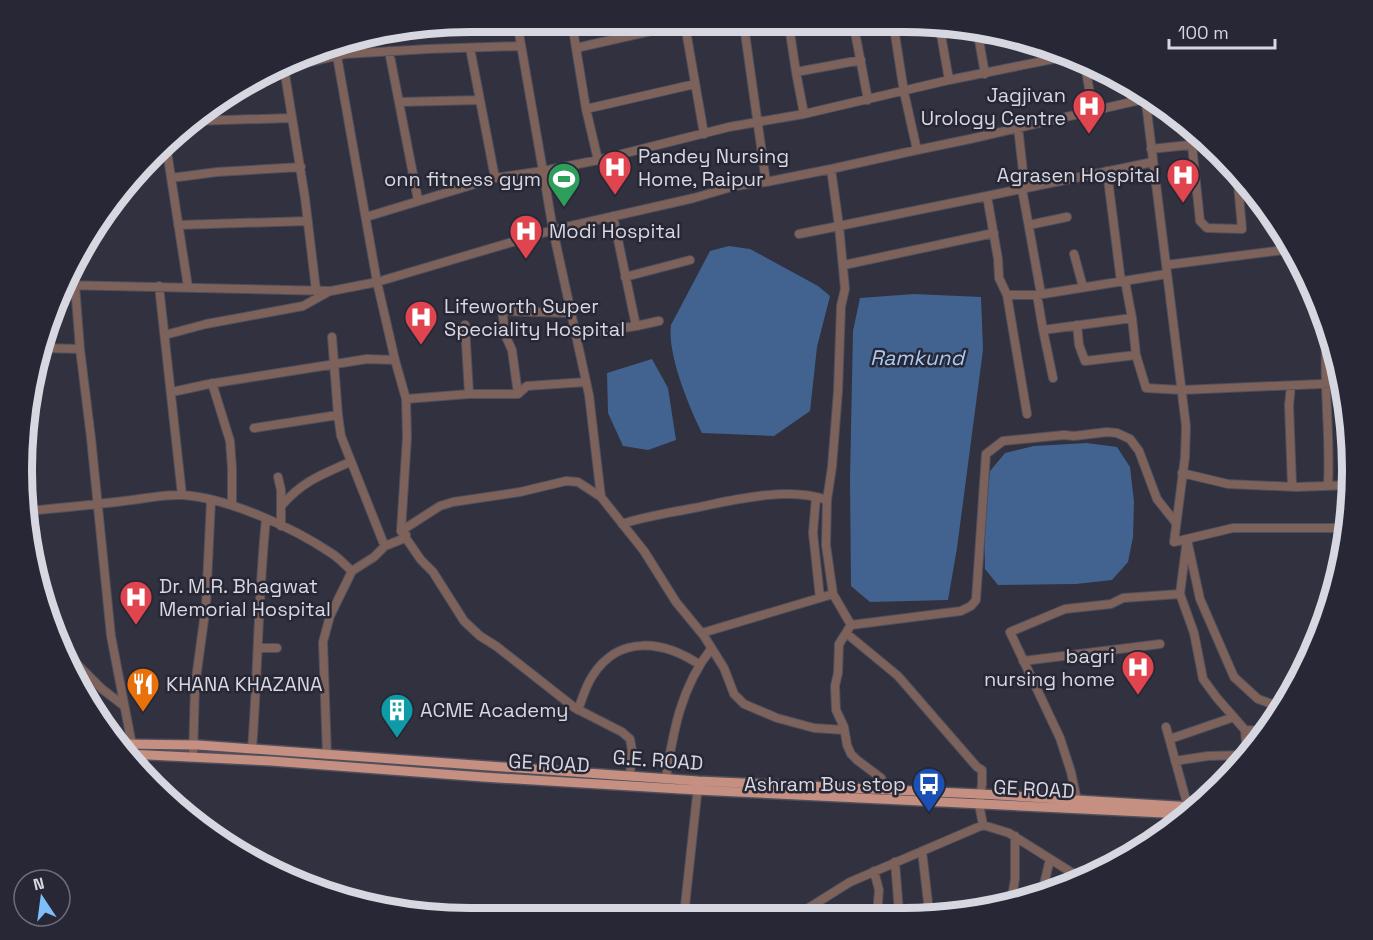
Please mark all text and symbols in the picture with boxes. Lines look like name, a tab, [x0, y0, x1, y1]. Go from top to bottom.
scale bar	[1169, 12, 1276, 50]
text: 100 m	[1178, 21, 1229, 44]
place label: Jagjivan Urology Centre	[921, 82, 1066, 131]
hospital icon: Jagjivan Urology Centre	[1071, 88, 1107, 135]
place label: Pandey Nursing Home, Raipur	[638, 143, 789, 192]
hospital icon: Pandey Nursing Home, Raipur	[597, 149, 633, 196]
hospital icon: Agrasen Hospital	[1165, 157, 1201, 204]
sports icon: onn fitness gym	[546, 161, 582, 208]
place label: Agrasen Hospital	[997, 162, 1160, 188]
place label: onn fitness gym	[384, 166, 541, 192]
hospital icon: Modi Hospital	[508, 213, 544, 260]
place label: Modi Hospital	[549, 218, 681, 244]
place label: Lifeworth Super Speciality Hospital	[444, 293, 625, 342]
hospital icon: Lifeworth Super Speciality Hospital	[403, 299, 439, 346]
water label: Ramkund	[870, 344, 966, 371]
place label: Dr. M.R. Bhagwat Memorial Hospital	[159, 573, 331, 622]
hospital icon: Dr. M.R. Bhagwat Memorial Hospital	[118, 579, 154, 626]
place label: bagri nursing home	[984, 643, 1115, 692]
hospital icon: bagri nursing home	[1120, 649, 1156, 696]
restaurant icon: KHANA KHAZANA	[125, 666, 161, 713]
place label: KHANA KHAZANA	[166, 671, 323, 697]
building icon: ACME Academy	[379, 692, 415, 739]
place label: ACME Academy	[420, 697, 568, 723]
street label: G.E. ROAD	[612, 744, 704, 776]
street label: GE ROAD	[508, 748, 590, 778]
bus stop icon: Ashram Bus stop	[911, 766, 947, 813]
place label: Ashram Bus stop	[744, 771, 906, 797]
street label: GE ROAD	[993, 774, 1075, 804]
north arrow	[12, 868, 72, 928]
text: N	[31, 872, 46, 895]

